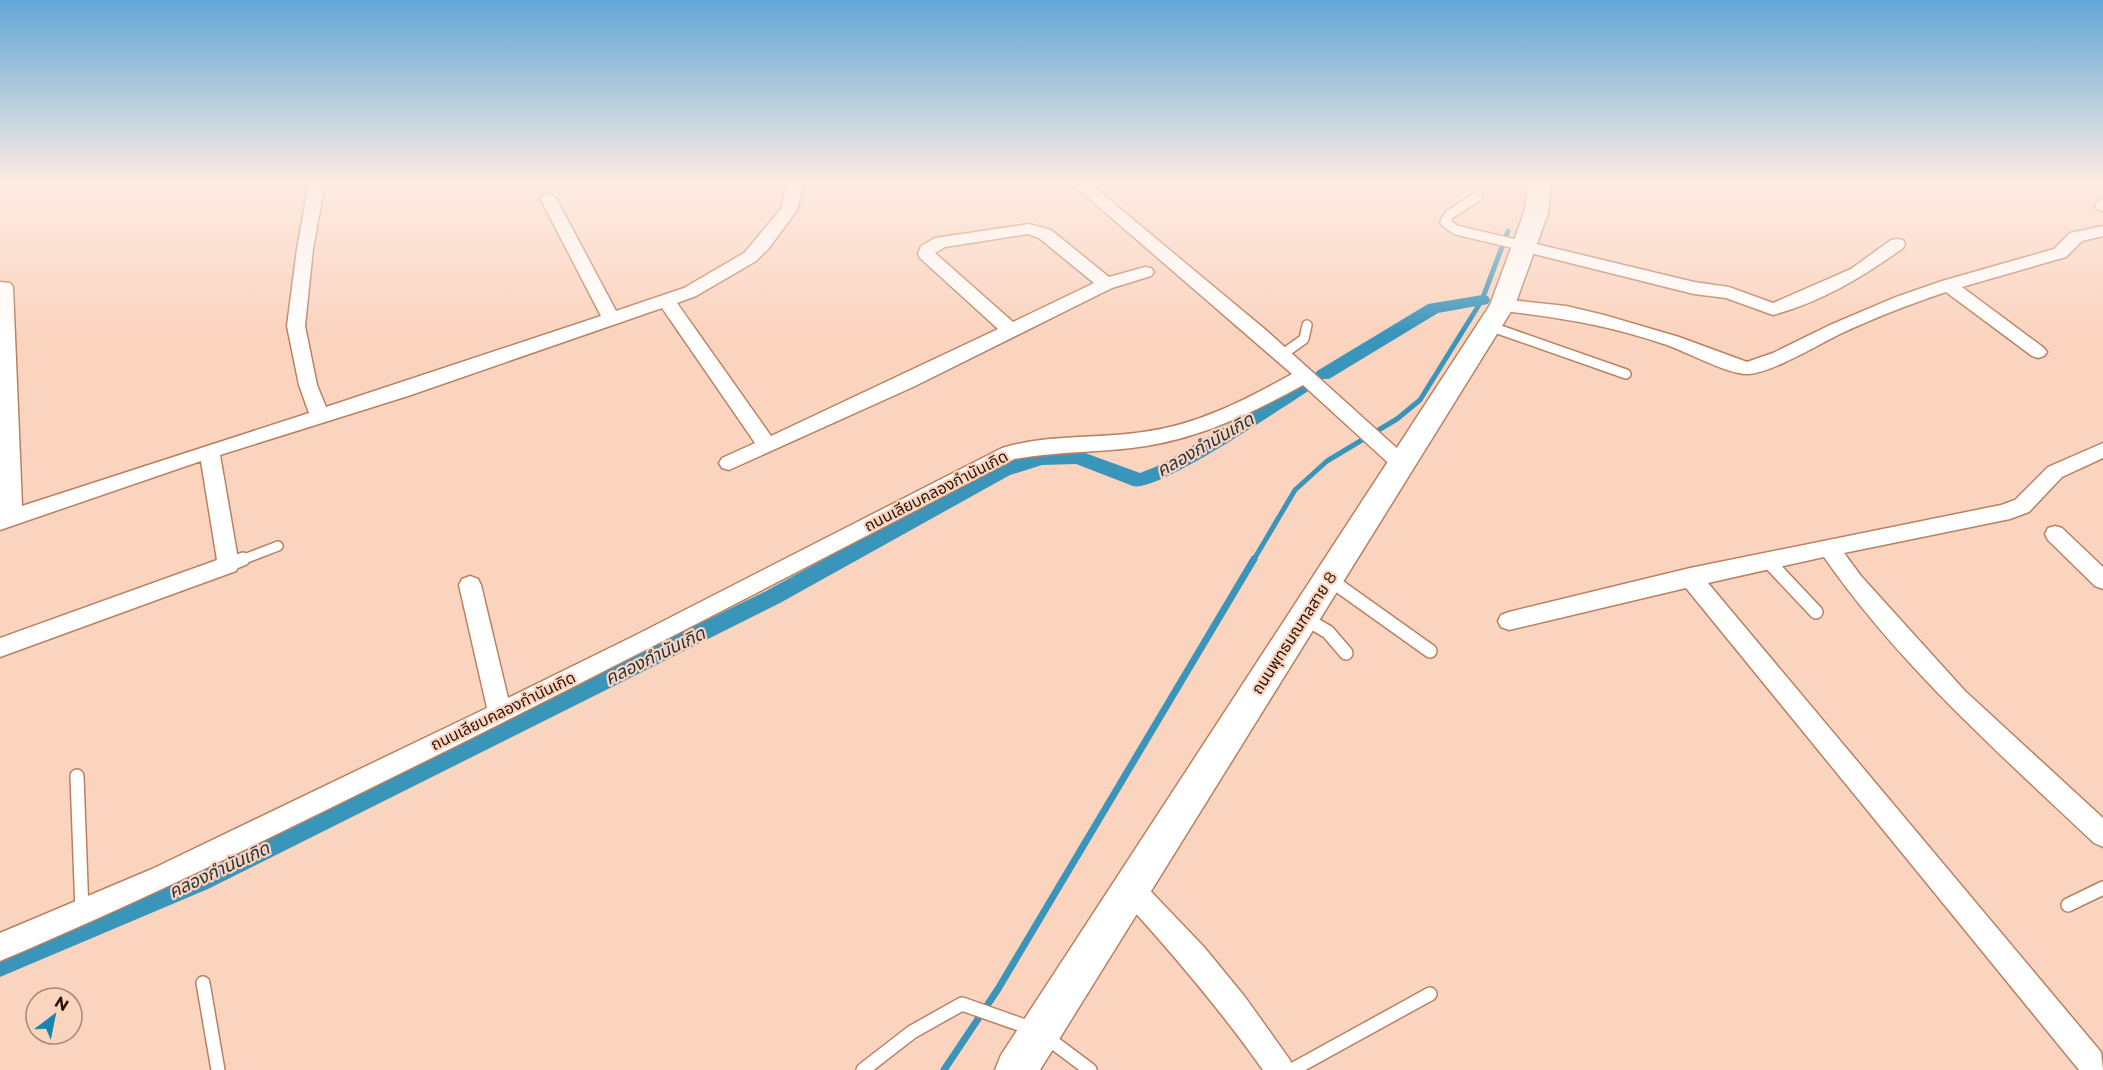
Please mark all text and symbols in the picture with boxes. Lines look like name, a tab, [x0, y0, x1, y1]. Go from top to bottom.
water label: คลองกำนันเกิด	[1152, 408, 1258, 482]
street label: ถนนเลียบคลองกำนันเกิด	[861, 446, 1011, 536]
street label: ถนนพุทธมณฑลสาย 8	[1247, 568, 1341, 698]
water label: คลองกำนันเกิด	[601, 622, 709, 690]
street label: ถนนเลียบคลองกำนันเกิด	[427, 668, 579, 754]
water label: คลองกำนันเกิด	[165, 837, 274, 903]
north arrow	[24, 986, 84, 1046]
text: N	[51, 992, 72, 1015]

